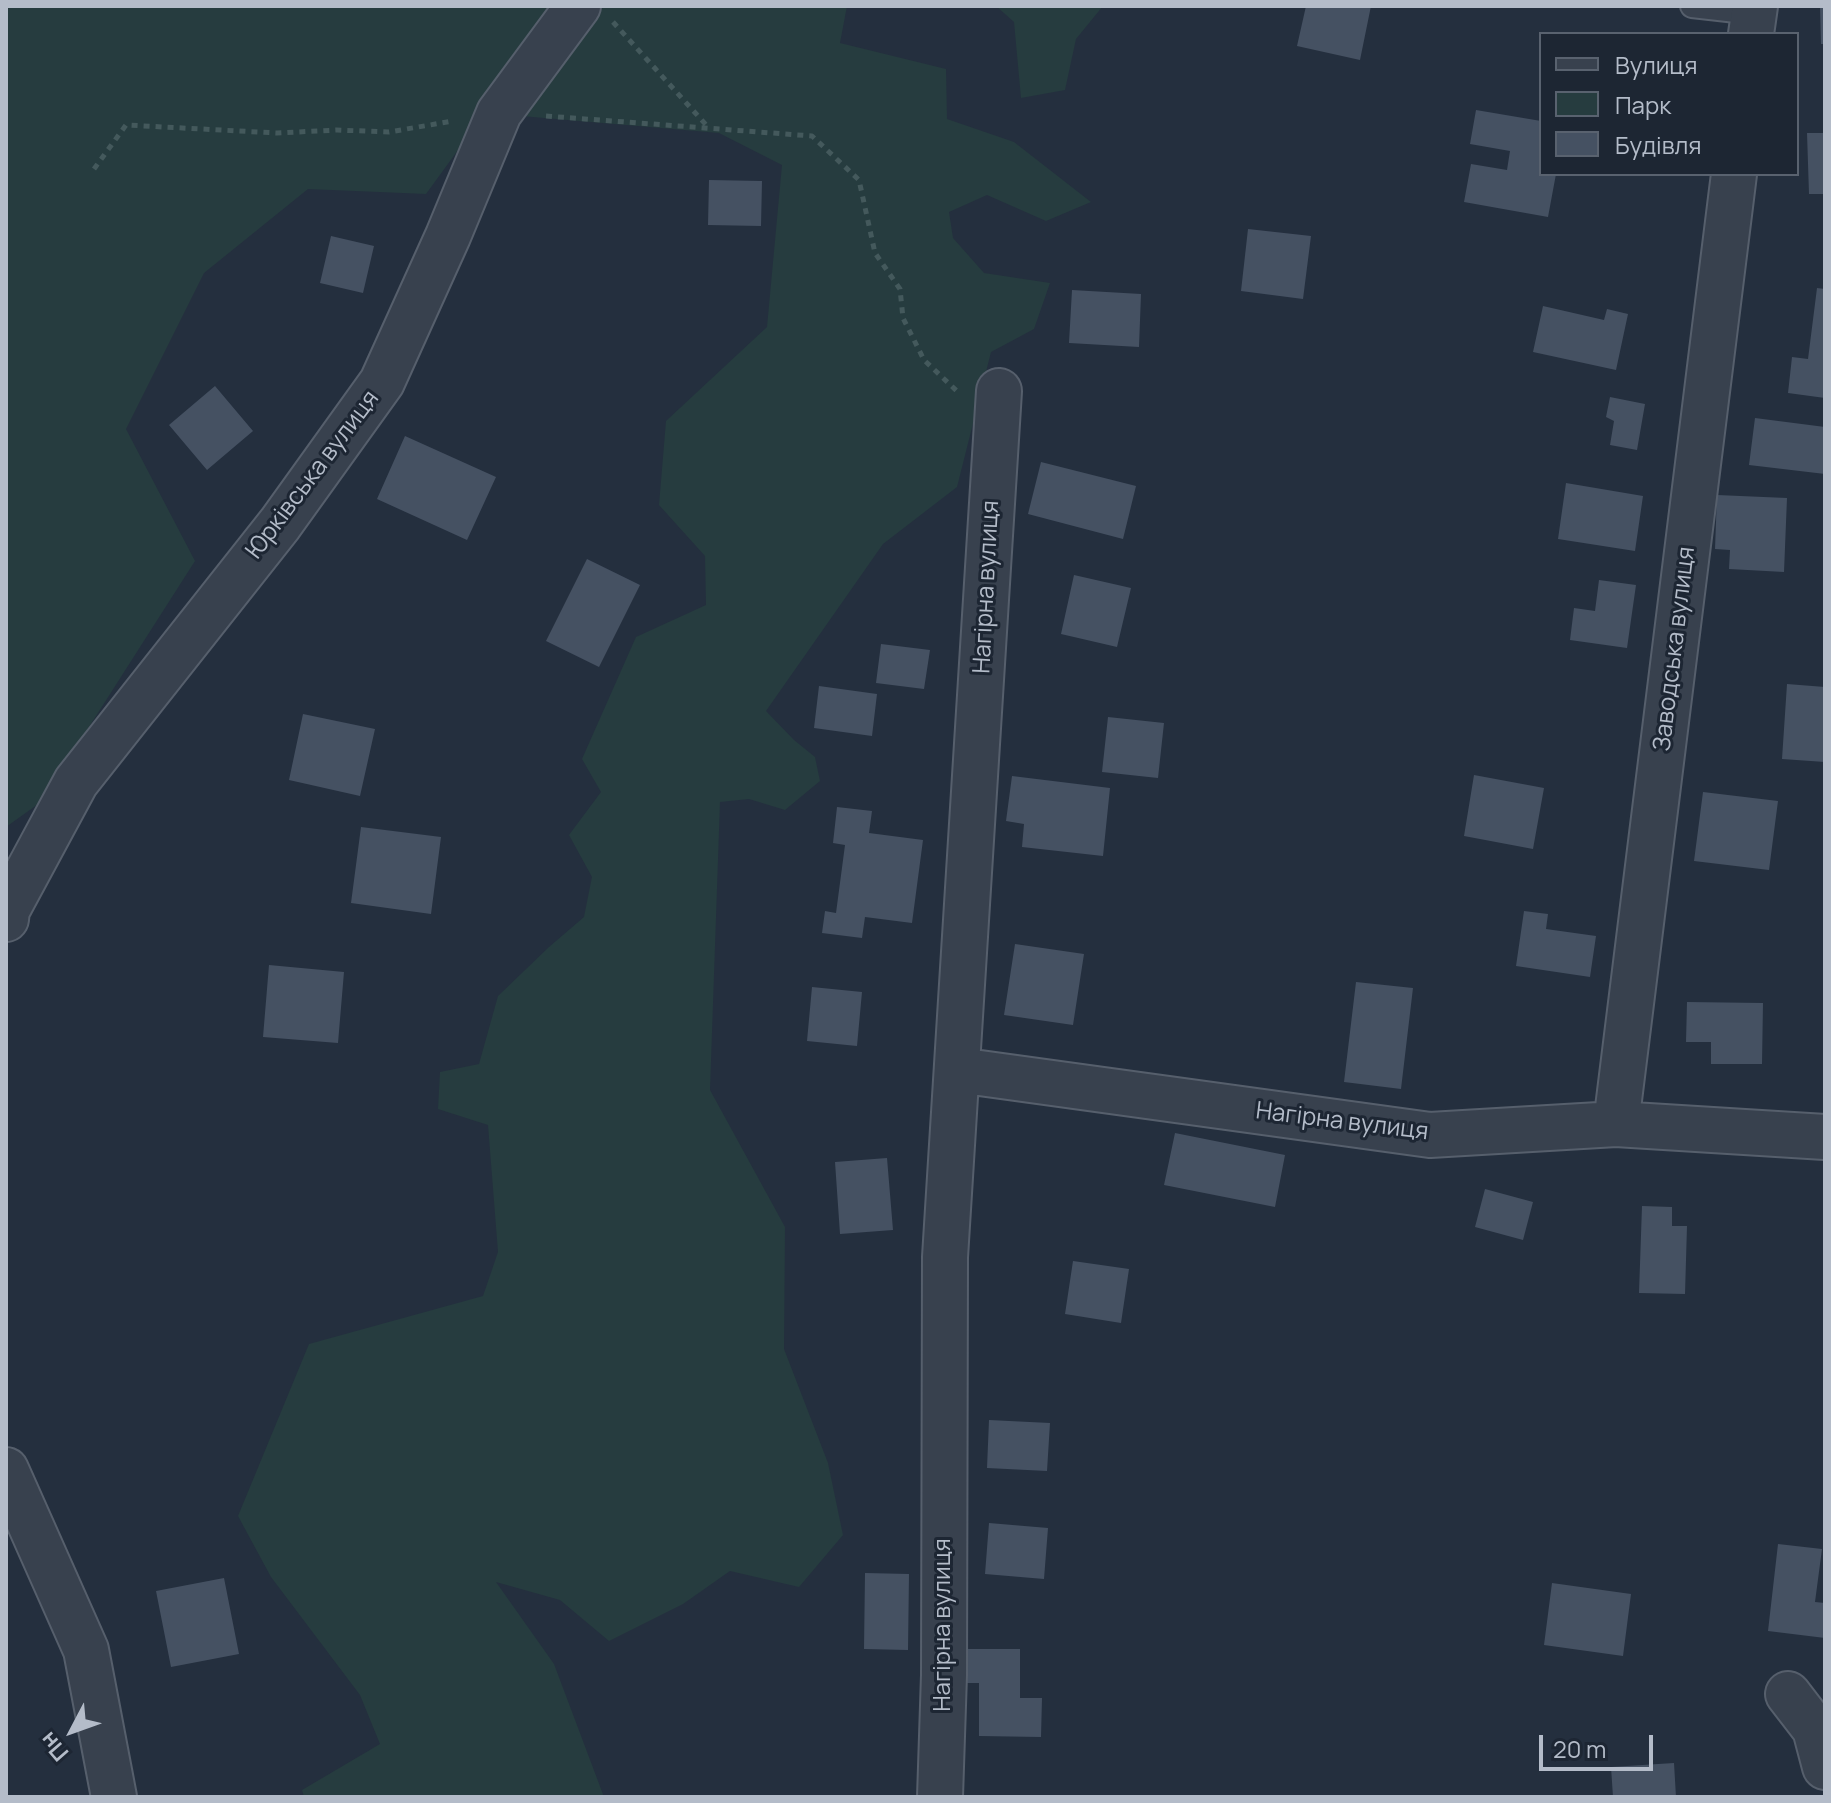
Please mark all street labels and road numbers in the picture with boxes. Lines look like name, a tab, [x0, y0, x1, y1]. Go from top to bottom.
street label: Юрківська вулиця	[240, 385, 386, 565]
street label: Нагірна вулиця	[968, 500, 1006, 674]
street label: Заводська вулиця	[1648, 545, 1702, 753]
street label: Нагірна вулиця	[1254, 1097, 1430, 1147]
street label: Нагірна вулиця	[929, 1538, 957, 1712]

